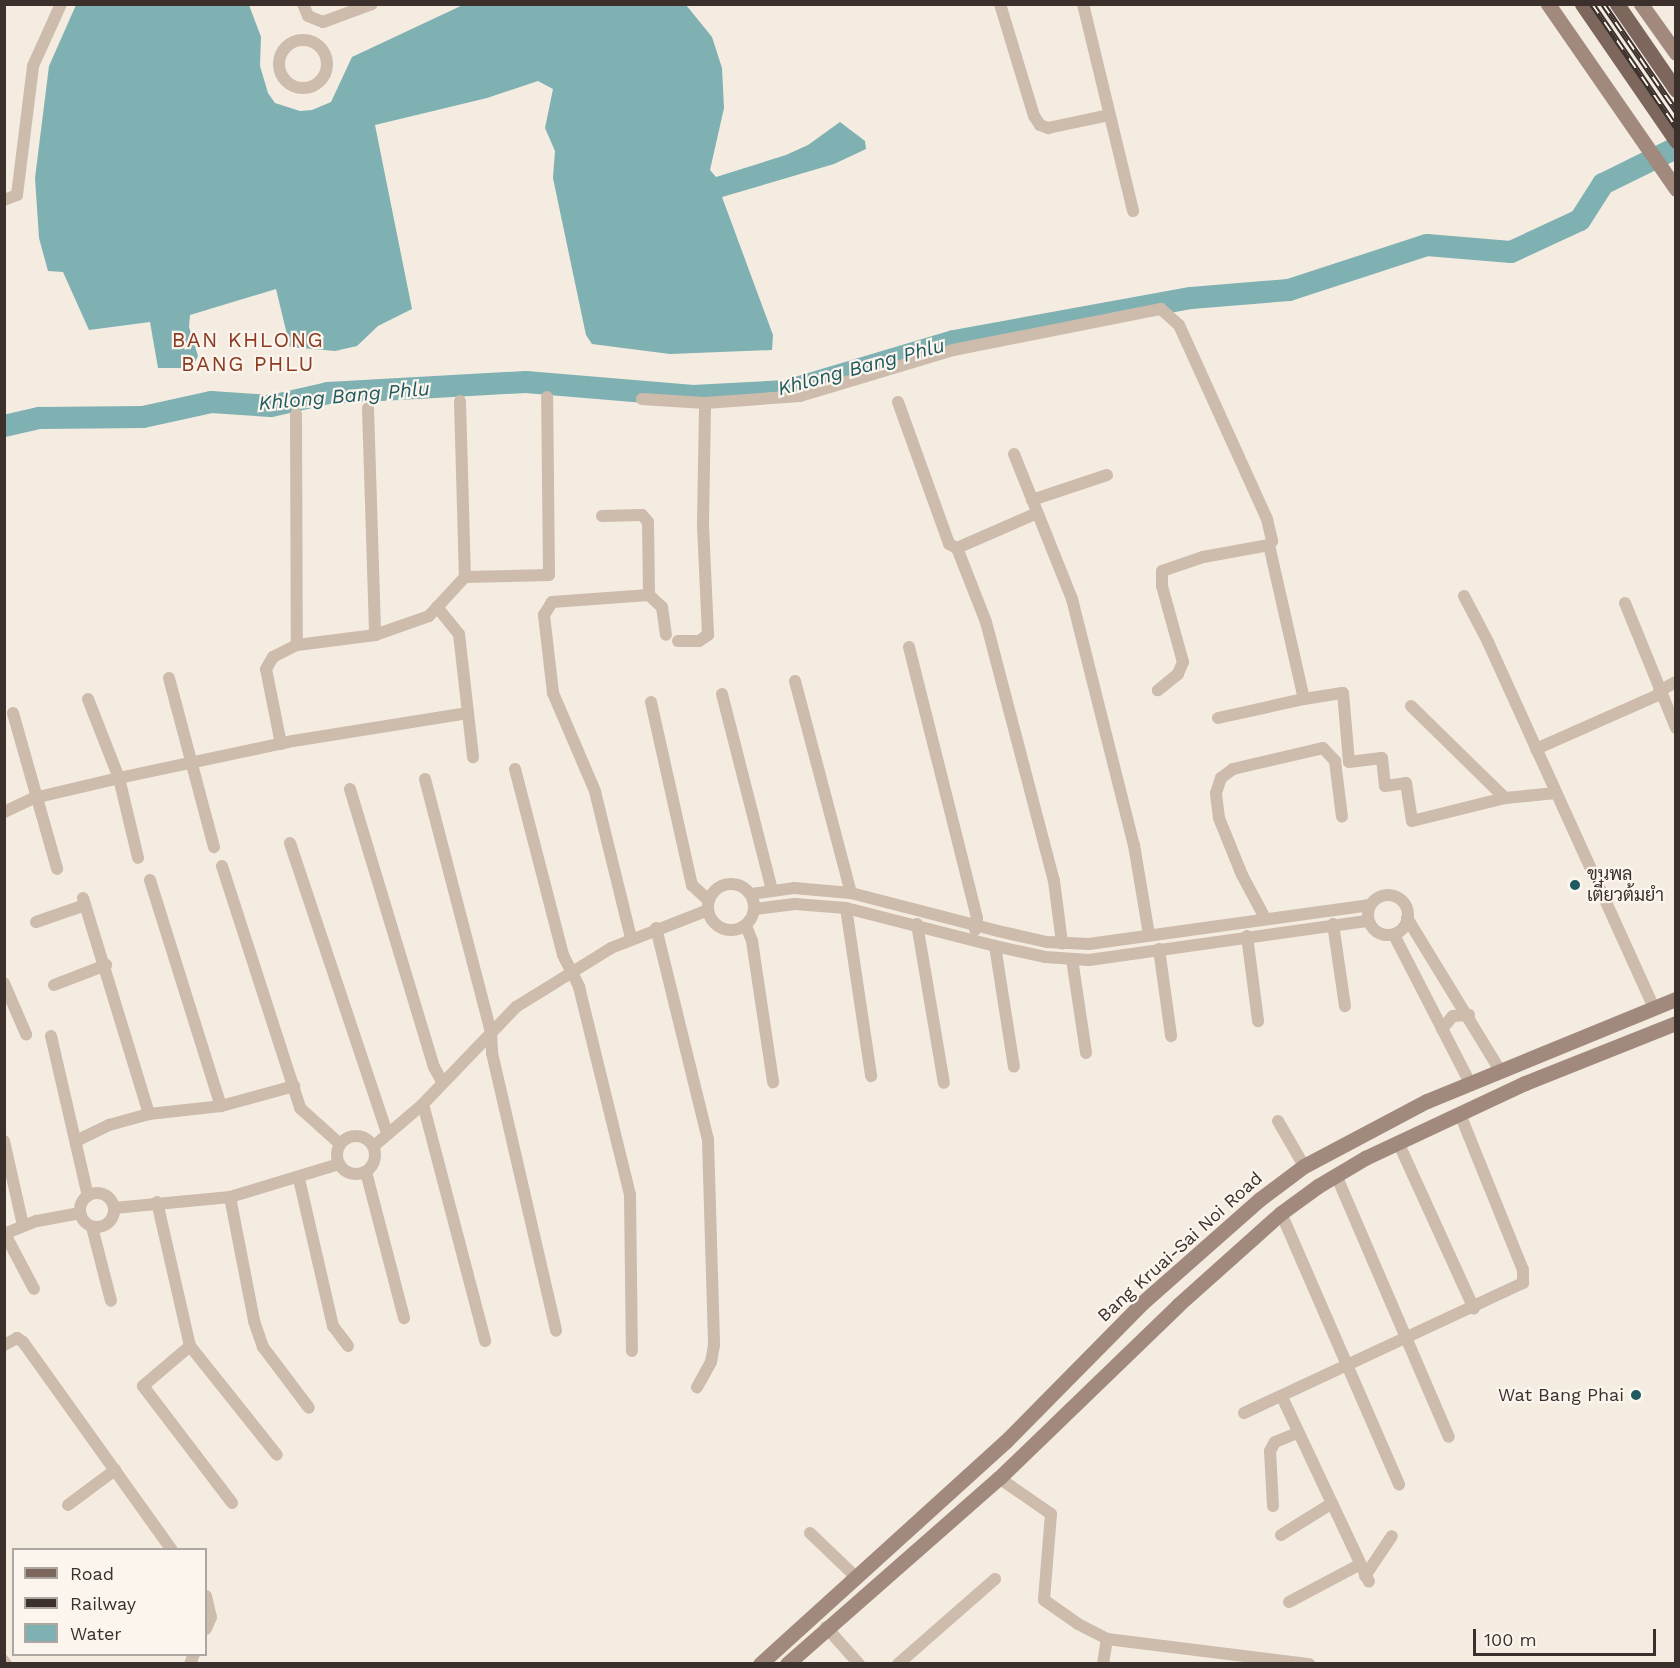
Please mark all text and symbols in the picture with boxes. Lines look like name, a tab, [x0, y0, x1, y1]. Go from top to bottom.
district label: BAN KHLONG BANG PHLU	[172, 327, 324, 377]
water label: Khlong Bang Phlu	[775, 333, 947, 401]
water label: Khlong Bang Phlu	[257, 377, 431, 415]
place label: ขุนพล เตี๋ยวต้มยำ	[1587, 864, 1664, 906]
marker: ขุนพล เตี๋ยวต้มยำ	[1568, 878, 1582, 892]
street label: Bang Kruai-Sai Noi Road	[1093, 1167, 1267, 1327]
place label: Wat Bang Phai	[1498, 1384, 1624, 1406]
marker: Wat Bang Phai	[1629, 1388, 1643, 1402]
legend	[12, 1548, 207, 1656]
text: Road	[70, 1563, 114, 1584]
text: Railway	[70, 1593, 136, 1614]
scale bar	[1476, 1617, 1659, 1655]
text: Water	[70, 1623, 122, 1644]
text: 100 m	[1484, 1629, 1537, 1650]

